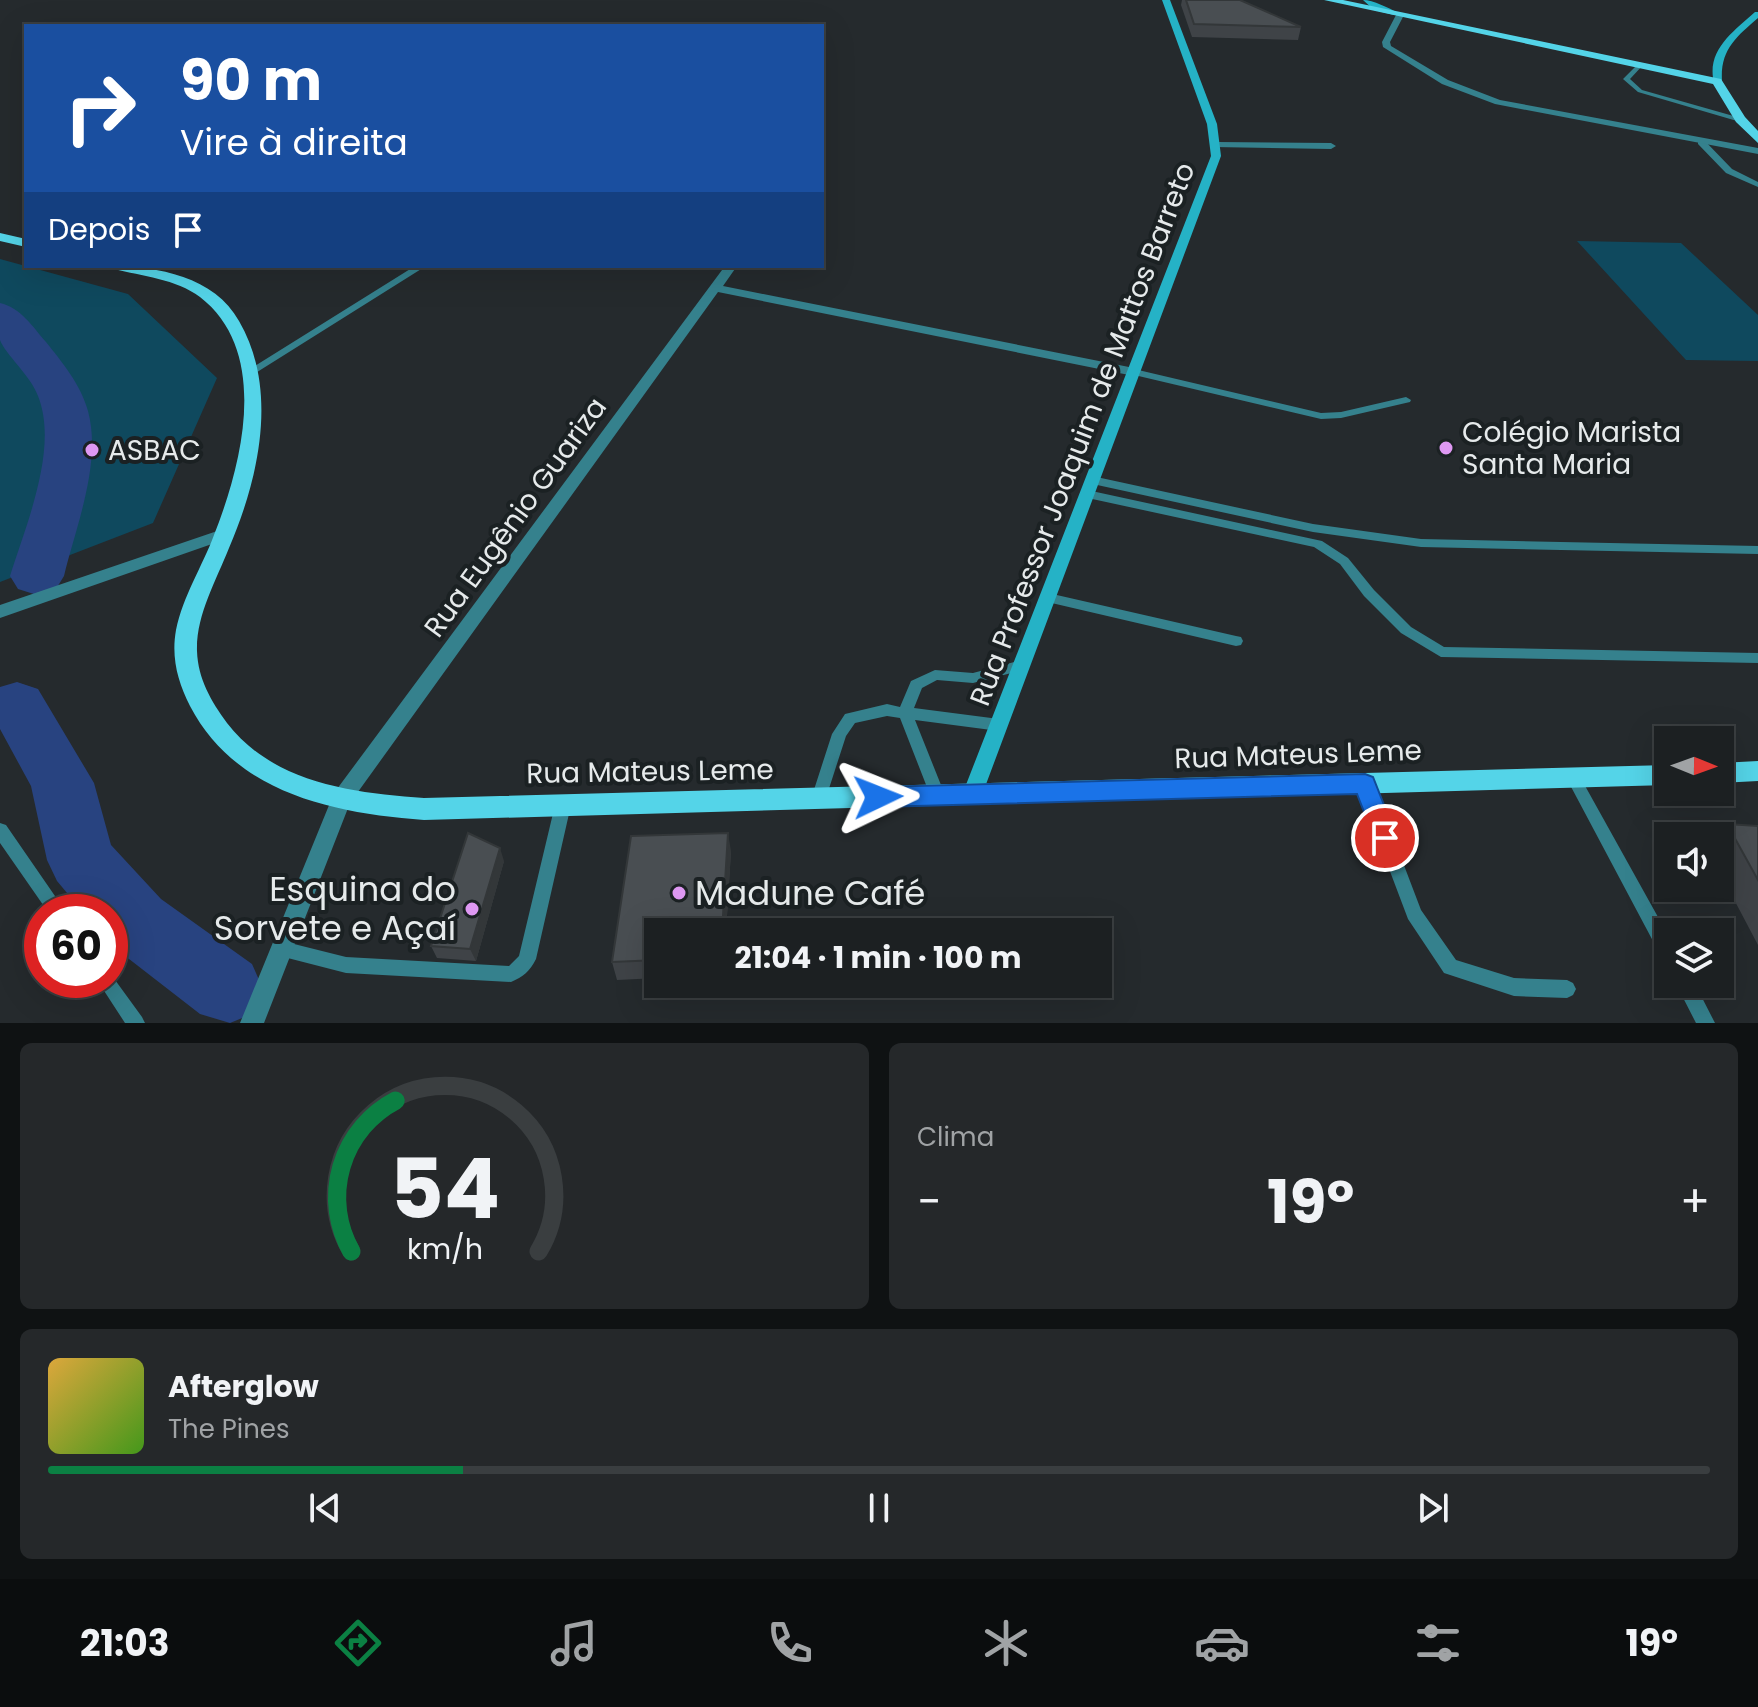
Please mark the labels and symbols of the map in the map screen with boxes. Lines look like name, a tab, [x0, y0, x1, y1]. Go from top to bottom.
street label: Rua Professor Joaquim de Mattos Barreto	[961, 157, 1204, 711]
street label: Rua Eugênio Guariza	[415, 389, 616, 645]
place label: Colégio Marista Santa Maria	[1462, 413, 1681, 484]
place label: ASBAC	[108, 431, 201, 470]
marker: Colégio Marista Santa Maria	[1437, 439, 1455, 457]
marker: ASBAC	[83, 441, 101, 459]
north arrow	[1654, 726, 1734, 806]
street label: Rua Mateus Leme	[1174, 731, 1422, 778]
street label: Rua Mateus Leme	[526, 750, 774, 793]
position arrow	[836, 755, 920, 839]
pin	[1351, 804, 1419, 872]
place label: Esquina do Sorvete e Açaí	[214, 865, 456, 952]
place label: Madune Café	[695, 869, 925, 917]
marker: Madune Café	[670, 884, 688, 902]
speed limit sign: 60	[24, 894, 128, 998]
marker: Esquina do Sorvete e Açaí	[463, 900, 481, 918]

